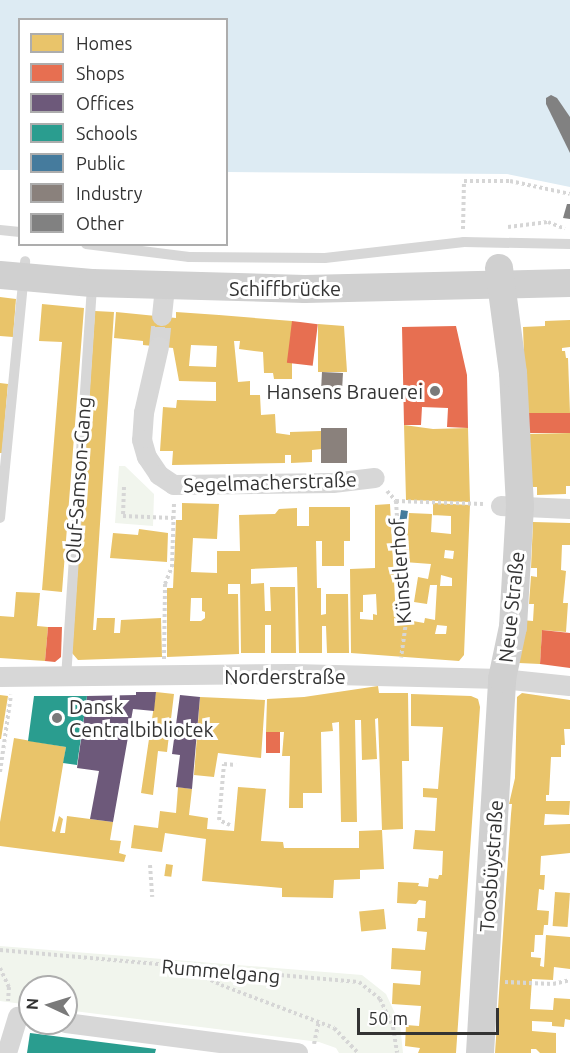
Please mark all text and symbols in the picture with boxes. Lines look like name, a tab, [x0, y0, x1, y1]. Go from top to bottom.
legend	[18, 18, 228, 246]
text: Homes	[76, 33, 132, 53]
text: Shops	[76, 63, 125, 83]
text: Offices	[76, 93, 134, 113]
text: Schools	[76, 123, 138, 143]
text: Public	[76, 153, 125, 173]
text: Industry	[76, 183, 142, 203]
text: Other	[76, 213, 124, 233]
street label: Schiffbrücke	[229, 276, 341, 300]
place label: Hansens Brauerei	[267, 379, 423, 403]
marker: Hansens Brauerei	[428, 384, 442, 398]
street label: Oluf-Samson-Gang	[60, 396, 96, 564]
street label: Segelmacherstraße	[183, 467, 357, 497]
street label: Künstlerhof	[384, 517, 416, 625]
street label: Neue Straße	[493, 550, 529, 664]
street label: Norderstraße	[224, 664, 346, 688]
place label: Dansk Centralbibliotek	[69, 694, 214, 741]
marker: Dansk Centralbibliotek	[50, 711, 64, 725]
street label: Toosbüystraße	[474, 799, 508, 933]
street label: Rummelgang	[160, 954, 282, 988]
north arrow	[18, 975, 78, 1035]
scale bar	[360, 996, 502, 1034]
text: N	[23, 997, 41, 1010]
text: 50 m	[368, 1008, 408, 1028]

